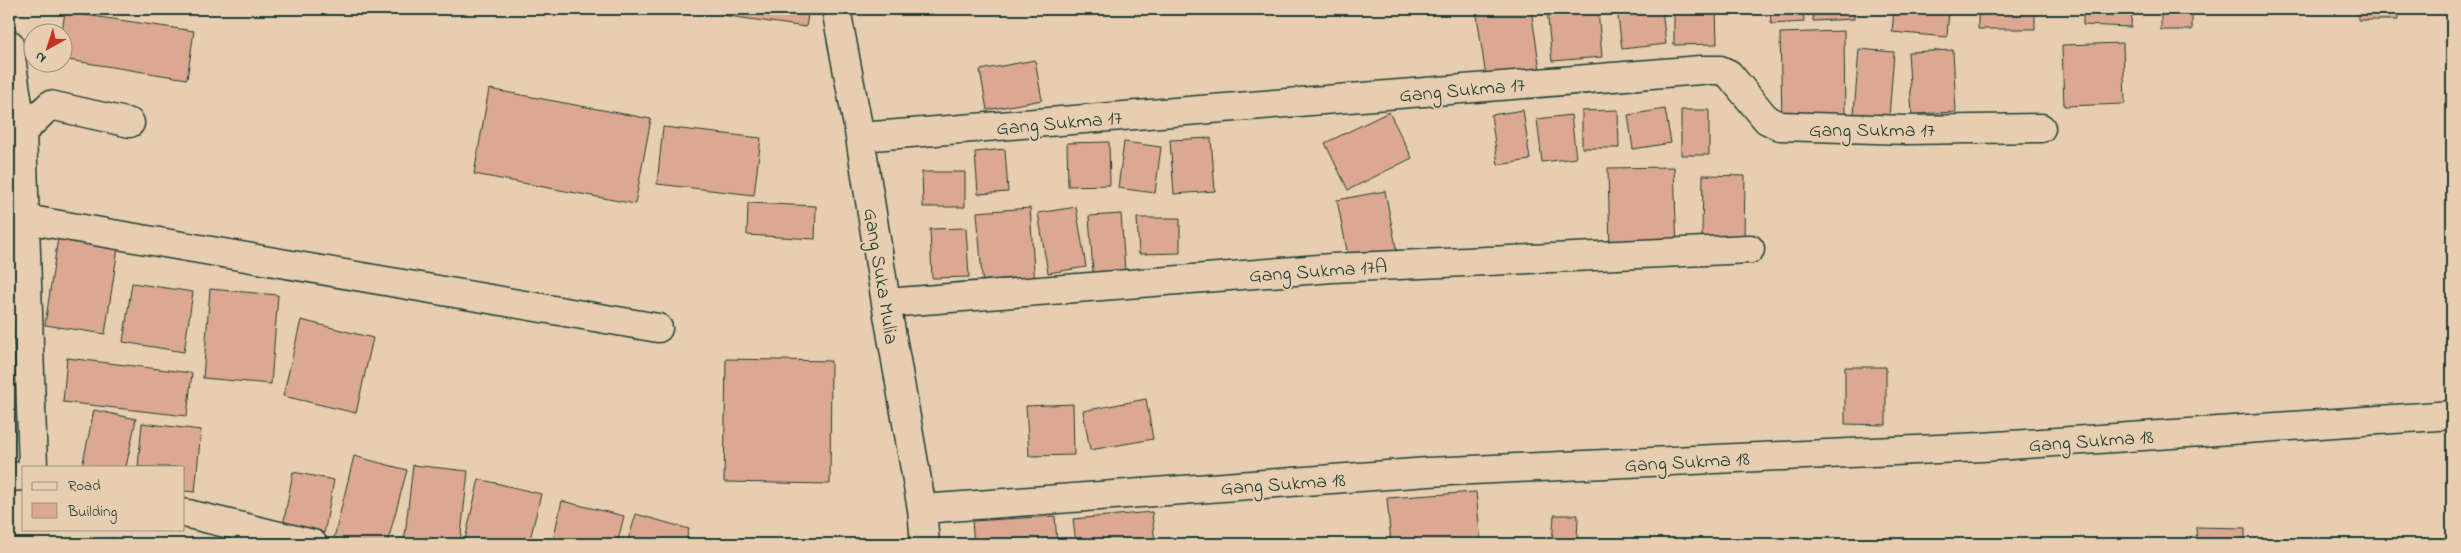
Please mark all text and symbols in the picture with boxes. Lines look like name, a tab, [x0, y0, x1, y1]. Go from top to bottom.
north arrow	[22, 22, 72, 72]
text: N	[30, 46, 51, 68]
street label: Gang Sukma 17	[1398, 72, 1526, 112]
street label: Gang Sukma 17	[995, 105, 1123, 145]
street label: Gang Sukma 17	[1809, 117, 1935, 147]
street label: Gang Suka Mulia	[853, 206, 905, 347]
street label: Gang Sukma 17A	[1248, 253, 1388, 293]
street label: Gang Sukma 18	[2028, 424, 2155, 462]
street label: Gang Sukma 18	[1624, 446, 1751, 482]
legend	[22, 466, 185, 530]
street label: Gang Sukma 18	[1220, 467, 1347, 505]
text: Road	[68, 475, 101, 497]
text: Building	[67, 501, 117, 524]

